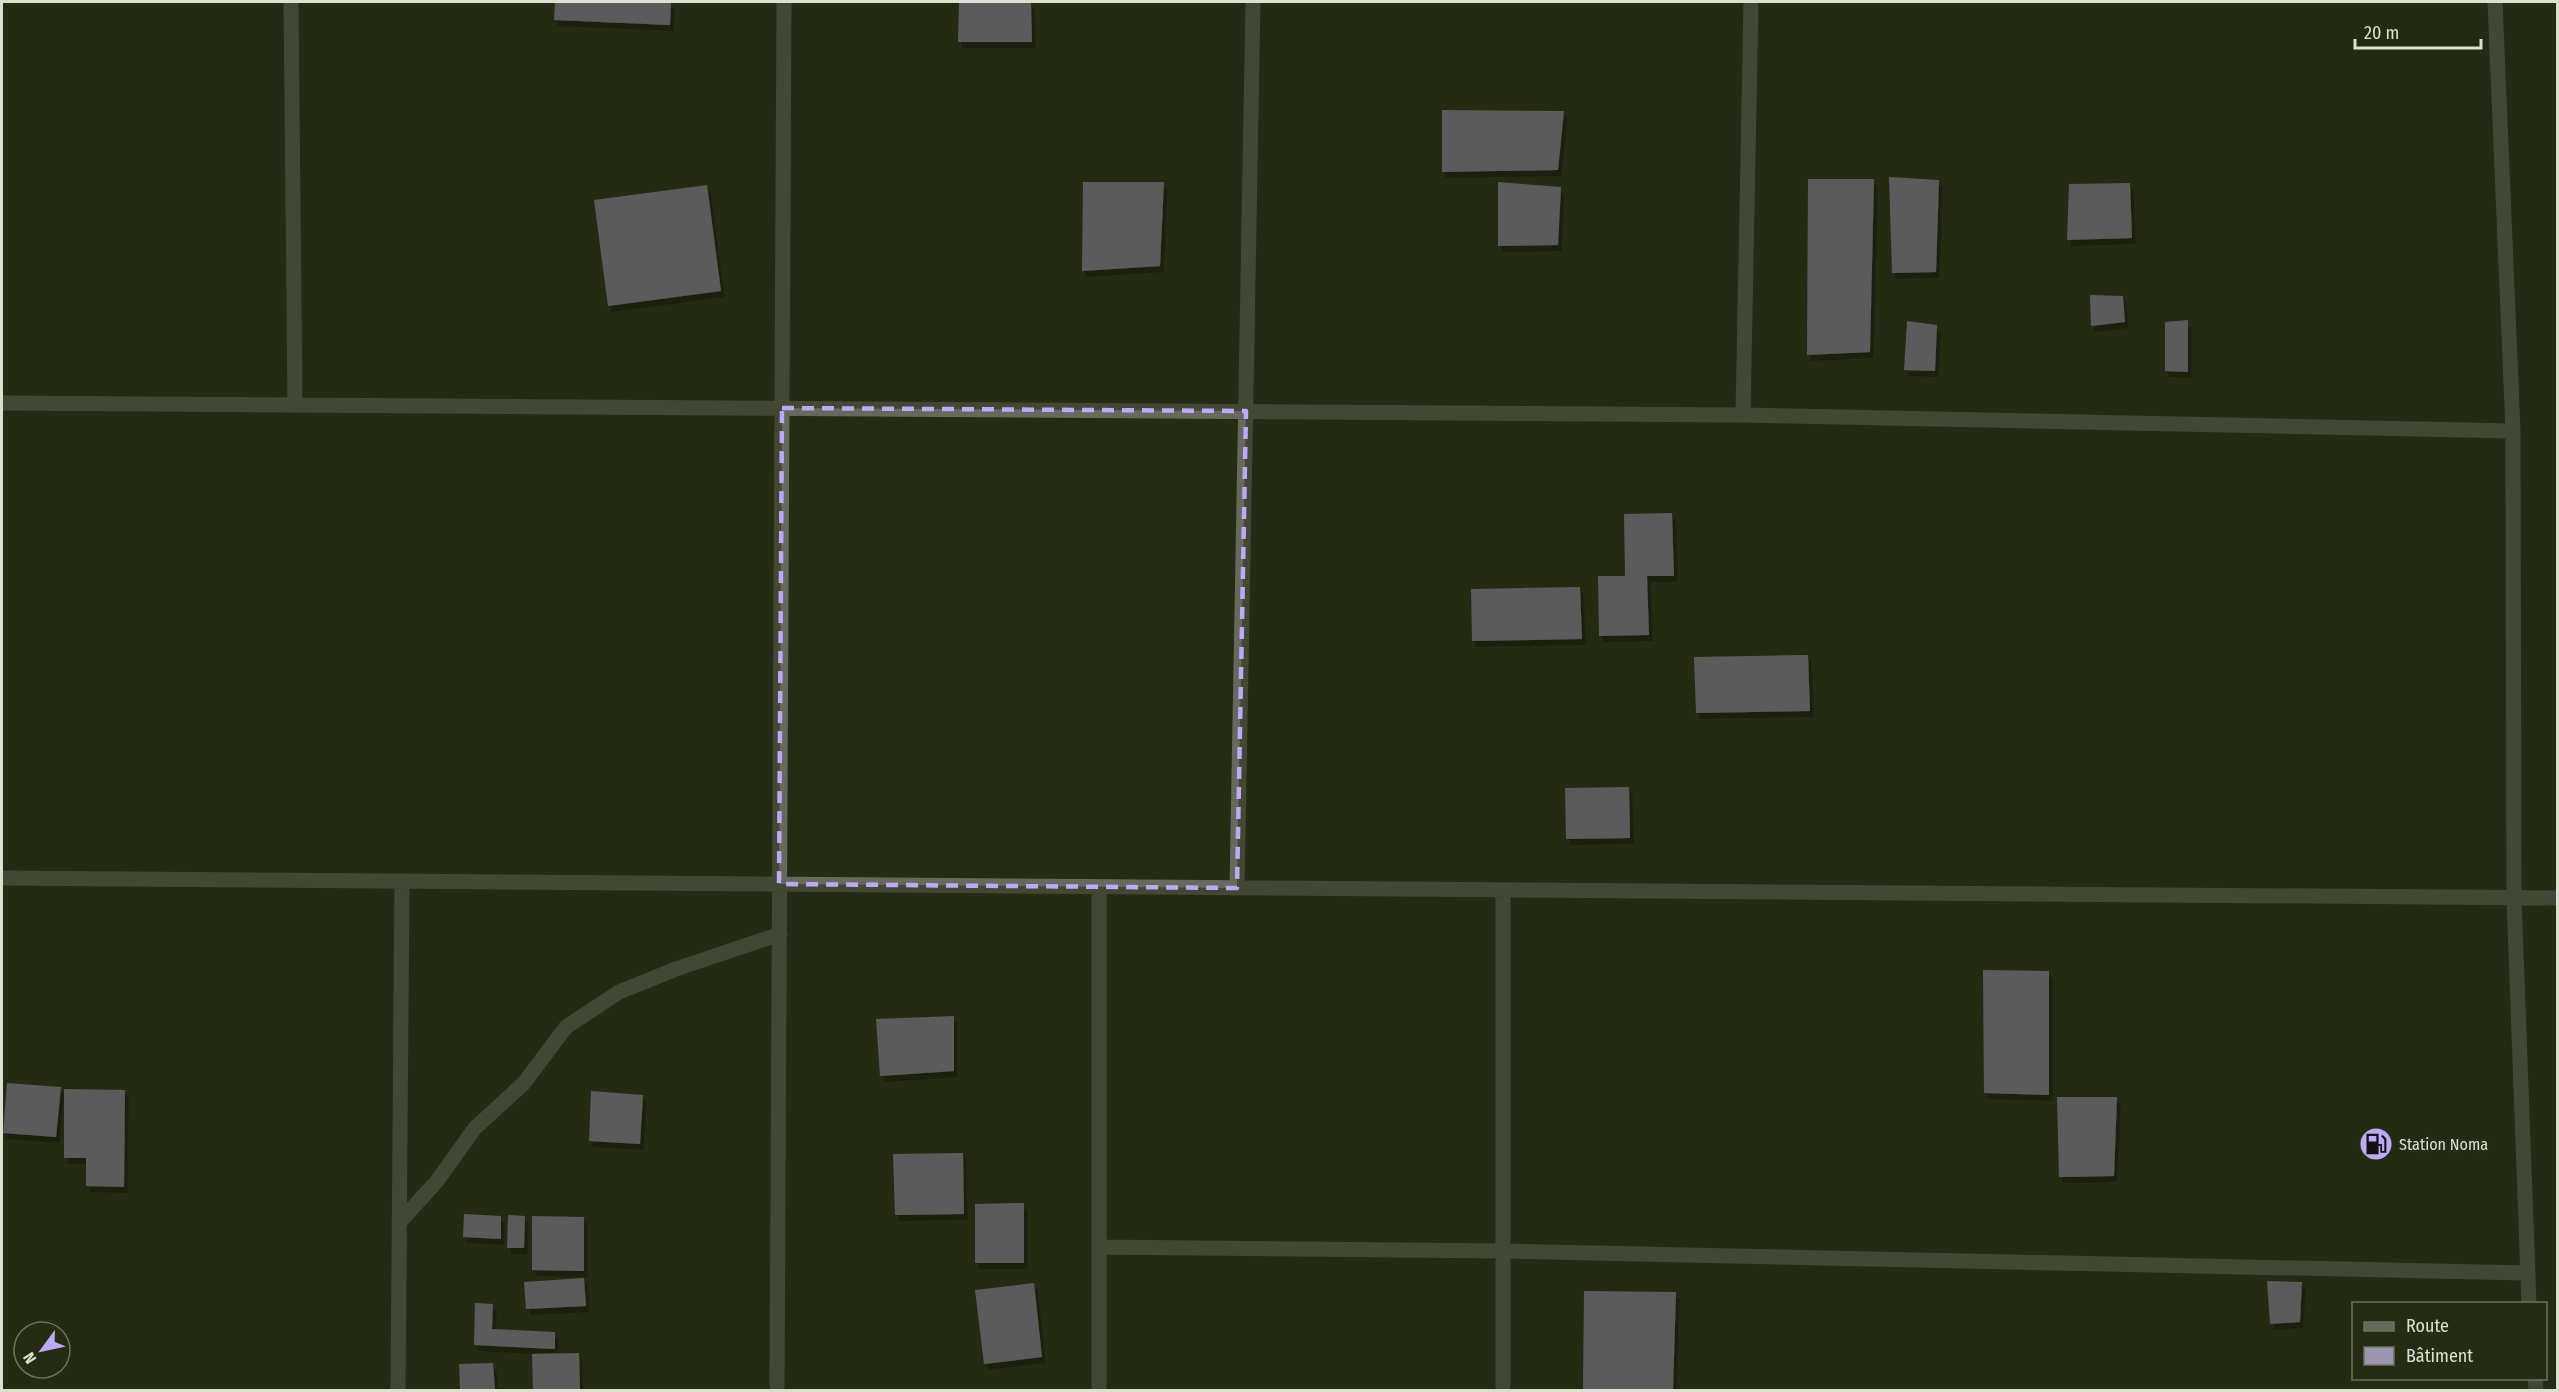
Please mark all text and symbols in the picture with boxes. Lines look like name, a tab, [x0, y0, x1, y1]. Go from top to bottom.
scale bar	[2355, 12, 2481, 50]
text: 20 m	[2364, 22, 2399, 44]
fuel station icon: Station Noma	[2358, 1126, 2394, 1162]
place label: Station Noma	[2399, 1135, 2488, 1154]
legend	[2352, 1302, 2547, 1380]
text: Route	[2406, 1315, 2449, 1337]
north arrow	[12, 1320, 72, 1380]
text: Bâtiment	[2406, 1345, 2473, 1367]
text: N	[19, 1349, 40, 1367]

